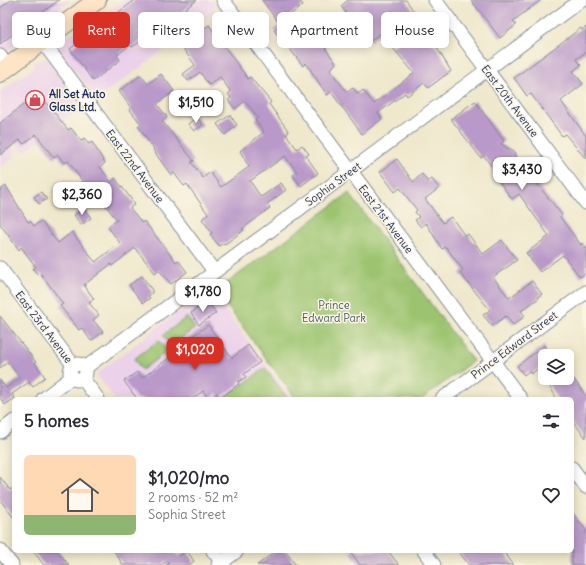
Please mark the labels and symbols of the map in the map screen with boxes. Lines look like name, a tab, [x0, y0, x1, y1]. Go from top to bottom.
street label: East 20th Avenue	[478, 62, 542, 140]
place label: All Set Auto Glass Ltd.	[49, 87, 105, 114]
shop icon: All Set Auto Glass Ltd.	[24, 89, 46, 111]
pin: $1,510	[163, 90, 229, 124]
street label: East 22nd Avenue	[103, 127, 167, 206]
pin: $3,430	[489, 157, 555, 191]
street label: Sophia Street	[302, 159, 364, 209]
pin: $2,360	[49, 182, 115, 216]
street label: East 21st Avenue	[356, 182, 416, 256]
pin: $1,780	[170, 279, 236, 313]
street label: East 23rd Avenue	[12, 288, 76, 366]
park label: Prince Edward Park	[302, 298, 366, 325]
street label: Prince Edward Street	[468, 308, 560, 382]
pin: $1,020	[162, 337, 228, 371]

